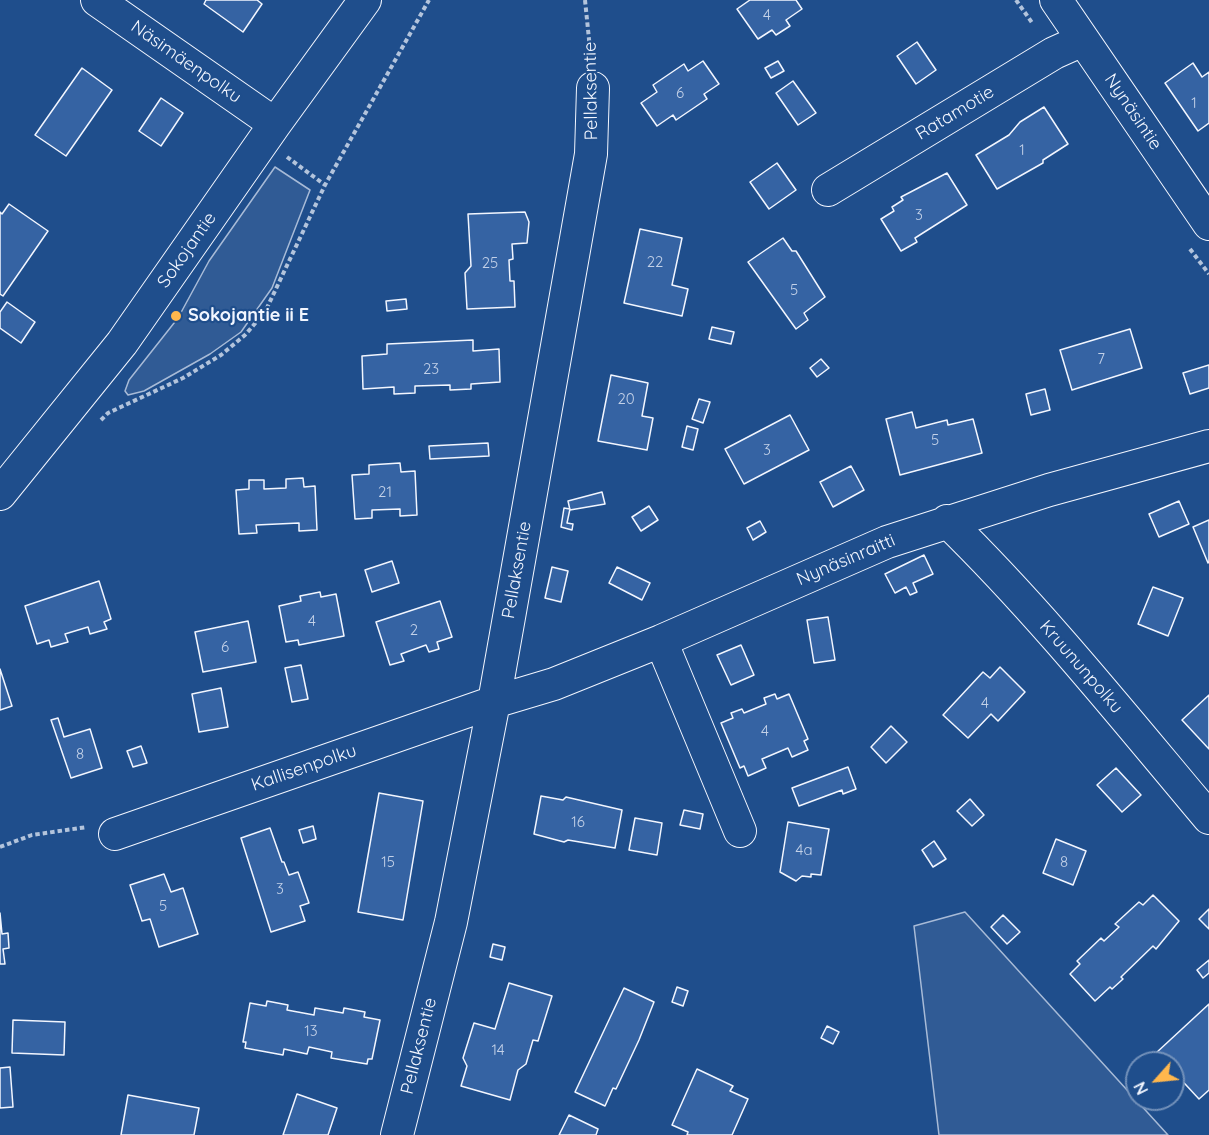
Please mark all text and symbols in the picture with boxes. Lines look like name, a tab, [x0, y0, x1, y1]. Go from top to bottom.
house number: 4	[763, 6, 771, 24]
street label: Näsimäenpolku	[127, 16, 245, 108]
street label: Pellaksentie	[579, 42, 603, 140]
street label: Nynäsintie	[1100, 70, 1166, 154]
street label: Ratamotie	[912, 81, 998, 145]
house number: 6	[676, 84, 684, 102]
house number: 1	[1191, 94, 1197, 112]
house number: 1	[1019, 141, 1025, 159]
house number: 3	[915, 206, 923, 224]
street label: Sokojantie	[153, 208, 221, 292]
house number: 22	[647, 253, 663, 271]
house number: 25	[482, 254, 498, 272]
house number: 5	[790, 281, 798, 299]
place label: Sokojantie ii E	[188, 305, 309, 327]
marker: Sokojantie ii E	[169, 309, 183, 323]
house number: 7	[1097, 350, 1105, 368]
house number: 23	[423, 360, 439, 378]
house number: 20	[617, 390, 635, 408]
house number: 5	[931, 431, 939, 449]
house number: 3	[763, 441, 771, 459]
house number: 21	[378, 483, 392, 501]
street label: Pellaksentie	[498, 520, 536, 620]
street label: Nynäsinraitti	[794, 530, 898, 590]
house number: 4	[308, 612, 316, 630]
street label: Kruununpolku	[1035, 616, 1127, 718]
house number: 2	[410, 621, 418, 639]
house number: 6	[221, 638, 229, 656]
house number: 4	[981, 694, 989, 712]
house number: 4	[761, 722, 769, 740]
street label: Kallisenpolku	[249, 740, 359, 796]
house number: 8	[76, 745, 84, 763]
house number: 16	[571, 813, 585, 831]
house number: 4a	[796, 841, 812, 859]
house number: 15	[381, 853, 395, 871]
house number: 8	[1060, 853, 1068, 871]
house number: 3	[276, 880, 284, 898]
house number: 5	[159, 897, 167, 915]
street label: Pellaksentie	[397, 996, 441, 1096]
house number: 13	[304, 1022, 318, 1040]
house number: 14	[491, 1041, 505, 1059]
north arrow	[1125, 1051, 1185, 1111]
text: N	[1129, 1078, 1152, 1098]

